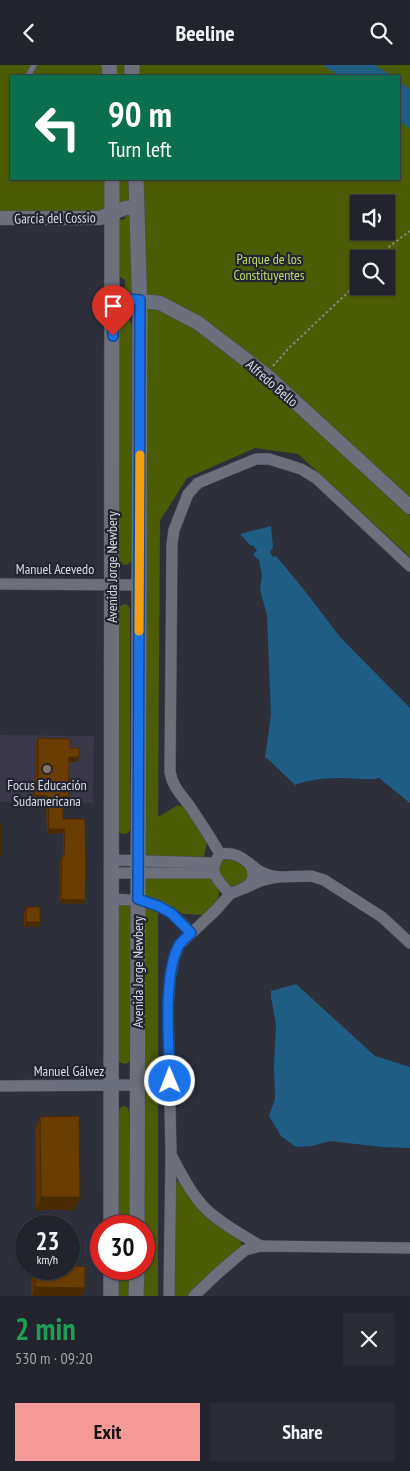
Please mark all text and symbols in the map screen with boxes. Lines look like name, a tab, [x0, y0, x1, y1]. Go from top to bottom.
icon: back	[15, 19, 43, 47]
text: Beeline	[175, 19, 235, 47]
icon: search	[367, 19, 395, 47]
text: 90 m	[108, 91, 172, 137]
icon: left	[25, 95, 90, 160]
text: Turn left	[108, 135, 172, 163]
map controls	[350, 195, 395, 295]
button: sound	[350, 195, 395, 240]
street label: García del Cossio	[14, 208, 96, 228]
park label: Parque de los Constituyentes	[233, 250, 305, 284]
button: search	[350, 250, 395, 295]
pin	[92, 285, 134, 336]
icon: arrive	[99, 292, 127, 320]
street label: Alfredo Bello	[242, 355, 302, 411]
street label: Avenida Jorge Newbery	[103, 510, 121, 623]
street label: Manuel Acevedo	[16, 560, 94, 578]
marker: Focus Educación Sudamericana	[41, 763, 53, 775]
place label: Focus Educación Sudamericana	[7, 776, 87, 810]
street label: Avenida Jorge Newbery	[129, 915, 147, 1028]
position arrow	[143, 1054, 195, 1106]
street label: Manuel Gálvez	[34, 1062, 104, 1080]
speed limit sign: 30	[90, 1215, 155, 1280]
text: 23	[36, 1225, 59, 1257]
text: km/h	[37, 1252, 58, 1267]
text: 2 min	[15, 1309, 76, 1348]
button: close	[343, 1313, 395, 1365]
text: 530 m · 09:20	[15, 1348, 93, 1368]
button: Exit	[15, 1403, 200, 1461]
button: Share	[210, 1403, 395, 1461]

